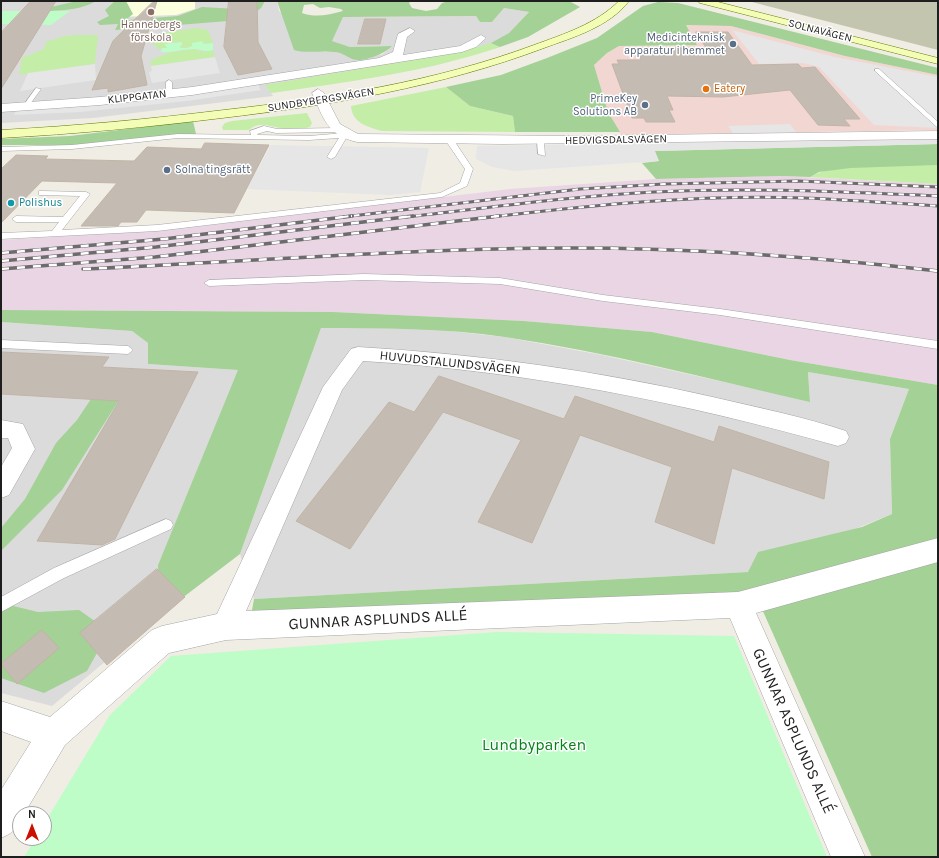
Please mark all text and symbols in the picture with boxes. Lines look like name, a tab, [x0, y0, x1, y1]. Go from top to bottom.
marker: Hannebergs förskola	[146, 7, 156, 17]
street label: SOLNAVÄGEN	[787, 17, 853, 45]
place label: Hannebergs förskola	[121, 18, 181, 44]
place label: Medicinteknisk apparatur i hemmet	[624, 31, 725, 57]
marker: Medicinteknisk apparatur i hemmet	[728, 39, 738, 49]
place label: Eatery	[714, 82, 745, 96]
marker: Eatery	[701, 84, 711, 94]
street label: SUNDBYBERGSVÄGEN	[267, 85, 375, 115]
street label: KLIPPGATAN	[107, 87, 167, 107]
place label: PrimeKey Solutions AB	[573, 92, 637, 118]
marker: PrimeKey Solutions AB	[640, 100, 650, 110]
street label: HEDVIGSDALSVÄGEN	[565, 133, 667, 147]
place label: Solna tingsrätt	[175, 163, 250, 177]
marker: Solna tingsrätt	[162, 165, 172, 175]
place label: Polishus	[19, 196, 62, 210]
marker: Polishus	[6, 198, 16, 208]
street label: HUVUDSTALUNDSVÄGEN	[379, 348, 521, 378]
street label: GUNNAR ASPLUNDS ALLÉ	[288, 606, 468, 634]
street label: GUNNAR ASPLUNDS ALLÉ	[748, 645, 838, 817]
park label: Lundbyparken	[482, 735, 586, 755]
north arrow	[12, 806, 52, 846]
text: N	[28, 808, 36, 821]

